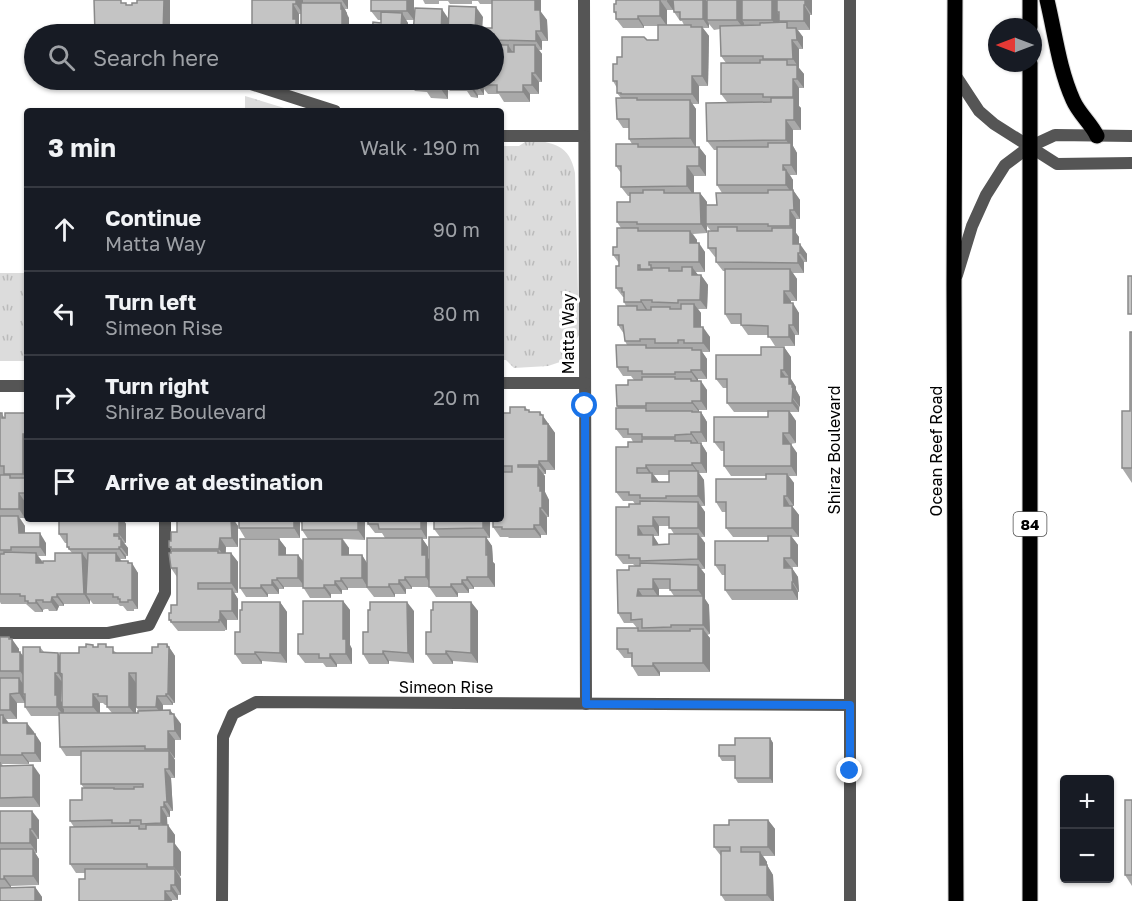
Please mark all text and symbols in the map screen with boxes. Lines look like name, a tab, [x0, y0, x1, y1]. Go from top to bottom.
north arrow	[988, 18, 1042, 72]
search box	[24, 24, 504, 90]
icon: search	[45, 41, 78, 74]
text: Search here	[93, 44, 219, 71]
text: 3 min	[48, 132, 116, 163]
text: Walk · 190 m	[360, 135, 480, 159]
text: Continue	[105, 204, 201, 231]
icon: ahead	[48, 213, 81, 246]
text: 90 m	[433, 217, 480, 241]
text: Matta Way	[105, 231, 206, 255]
text: Turn left	[105, 288, 196, 315]
street label: Matta Way	[558, 294, 578, 374]
icon: left	[48, 297, 81, 330]
text: 80 m	[433, 301, 480, 325]
text: Simeon Rise	[105, 315, 223, 339]
text: Turn right	[105, 372, 209, 399]
icon: right	[48, 381, 81, 414]
text: 20 m	[433, 385, 480, 409]
street label: Shiraz Boulevard	[824, 385, 844, 515]
street label: Ocean Reef Road	[926, 386, 946, 516]
route start	[571, 392, 597, 418]
text: Shiraz Boulevard	[105, 399, 266, 423]
icon: arrive	[48, 465, 81, 498]
text: Arrive at destination	[105, 468, 323, 495]
road number: 84	[1014, 512, 1046, 536]
street label: Simeon Rise	[399, 677, 493, 697]
route end	[836, 757, 862, 783]
map controls	[1060, 775, 1114, 883]
button: +	[1060, 775, 1114, 829]
button: −	[1060, 829, 1114, 883]

